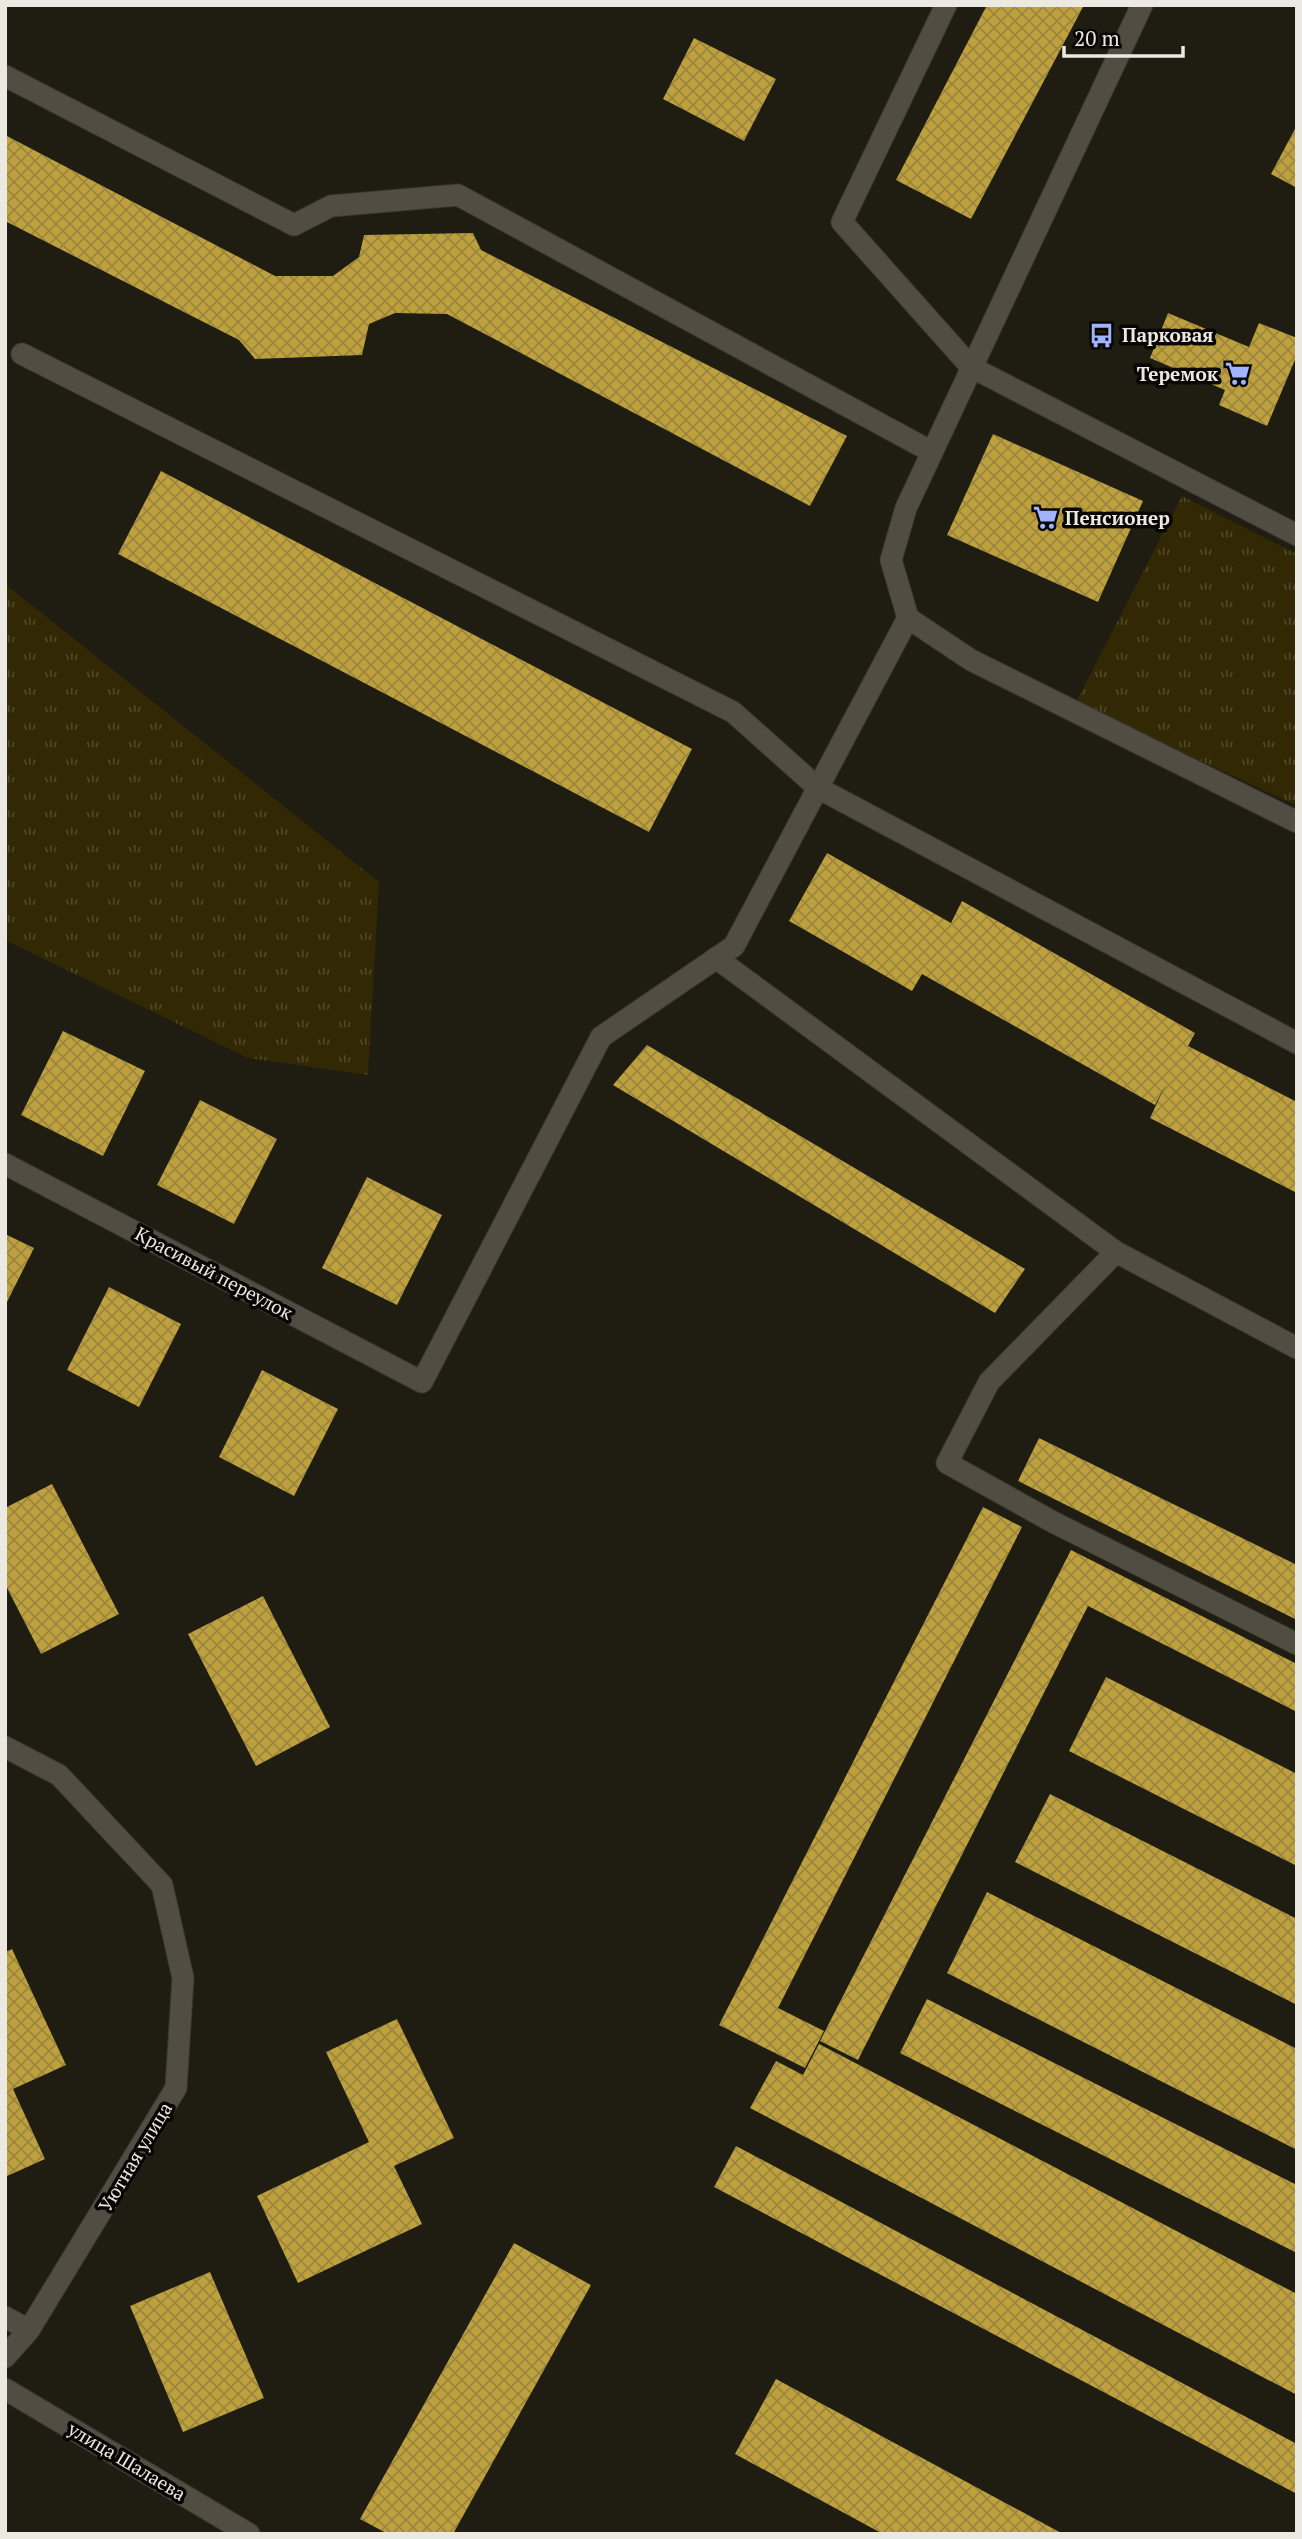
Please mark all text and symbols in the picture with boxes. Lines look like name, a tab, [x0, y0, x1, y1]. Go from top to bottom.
scale bar	[1064, 14, 1183, 58]
text: 20 m	[1074, 24, 1120, 52]
bus stop icon: Парковая	[1088, 321, 1116, 349]
place label: Парковая	[1122, 322, 1213, 347]
supermarket icon: Теремок	[1224, 360, 1252, 388]
place label: Теремок	[1137, 361, 1219, 386]
supermarket icon: Пенсионер	[1031, 504, 1059, 532]
place label: Пенсионер	[1065, 505, 1170, 530]
street label: Красивый переулок	[131, 1220, 298, 1325]
street label: Уютная улица	[92, 2097, 177, 2216]
street label: улица Шалаева	[63, 2415, 191, 2506]

